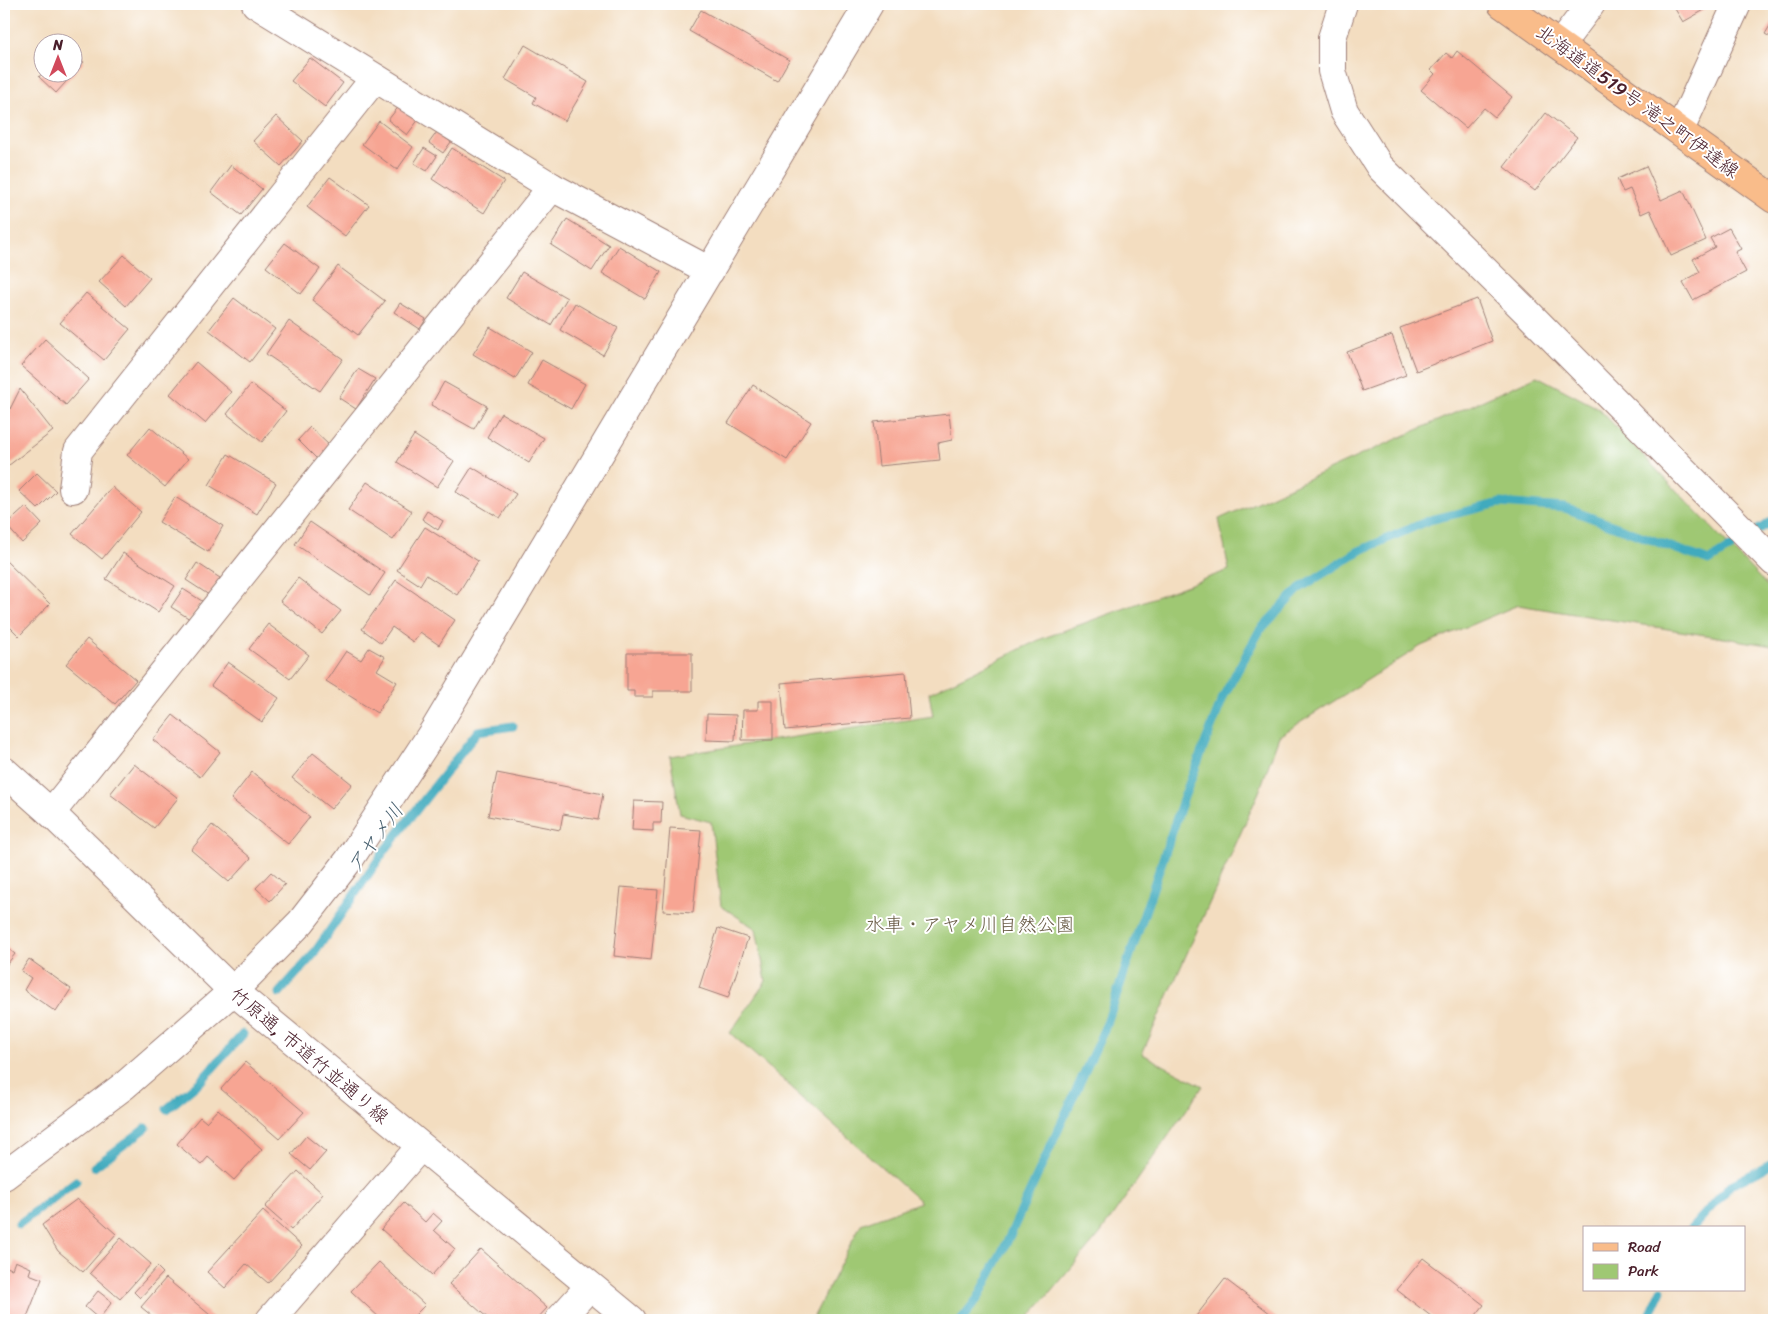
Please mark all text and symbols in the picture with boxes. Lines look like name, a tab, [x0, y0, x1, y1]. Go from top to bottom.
street label: 北海道道519号 滝之町伊達線	[1529, 16, 1747, 187]
north arrow	[32, 32, 82, 82]
text: N	[52, 33, 63, 58]
water label: アヤメ川	[338, 796, 413, 881]
park label: 水車・アヤメ川自然公園	[865, 908, 1075, 941]
street label: 竹原通, 市道竹並通り線	[222, 978, 397, 1132]
legend	[1583, 1226, 1746, 1292]
text: Road	[1628, 1234, 1661, 1260]
text: Park	[1628, 1258, 1659, 1284]

